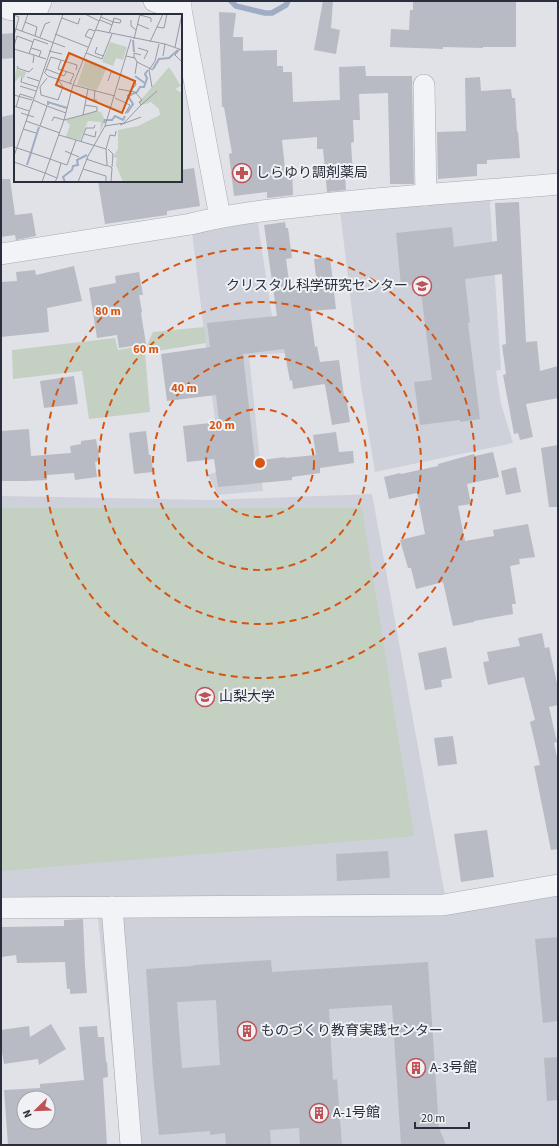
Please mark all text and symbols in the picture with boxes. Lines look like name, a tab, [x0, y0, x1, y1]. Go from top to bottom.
inset map	[14, 14, 182, 182]
pharmacy icon: しらゆり調剤薬局	[231, 162, 253, 184]
place label: しらゆり調剤薬局	[256, 163, 368, 183]
school or university icon: クリスタル科学研究センター	[411, 275, 433, 297]
place label: クリスタル科学研究センター	[226, 276, 408, 296]
text: 80 m	[95, 303, 121, 320]
text: 60 m	[133, 341, 159, 358]
text: 40 m	[171, 380, 197, 397]
text: 20 m	[209, 417, 235, 434]
centre of rings	[253, 456, 267, 470]
school or university icon: 山梨大学	[194, 686, 216, 708]
place label: 山梨大学	[219, 687, 275, 707]
building icon: ものづくり教育実践センター	[236, 1020, 258, 1042]
place label: ものづくり教育実践センター	[261, 1021, 443, 1041]
building icon: A-3号館	[405, 1057, 427, 1079]
place label: A-3号館	[430, 1058, 477, 1078]
north arrow	[16, 1090, 56, 1130]
building icon: A-1号館	[308, 1102, 330, 1124]
place label: A-1号館	[333, 1103, 380, 1123]
scale bar	[415, 1104, 469, 1130]
text: N	[19, 1107, 36, 1120]
text: 20 m	[421, 1110, 445, 1127]

